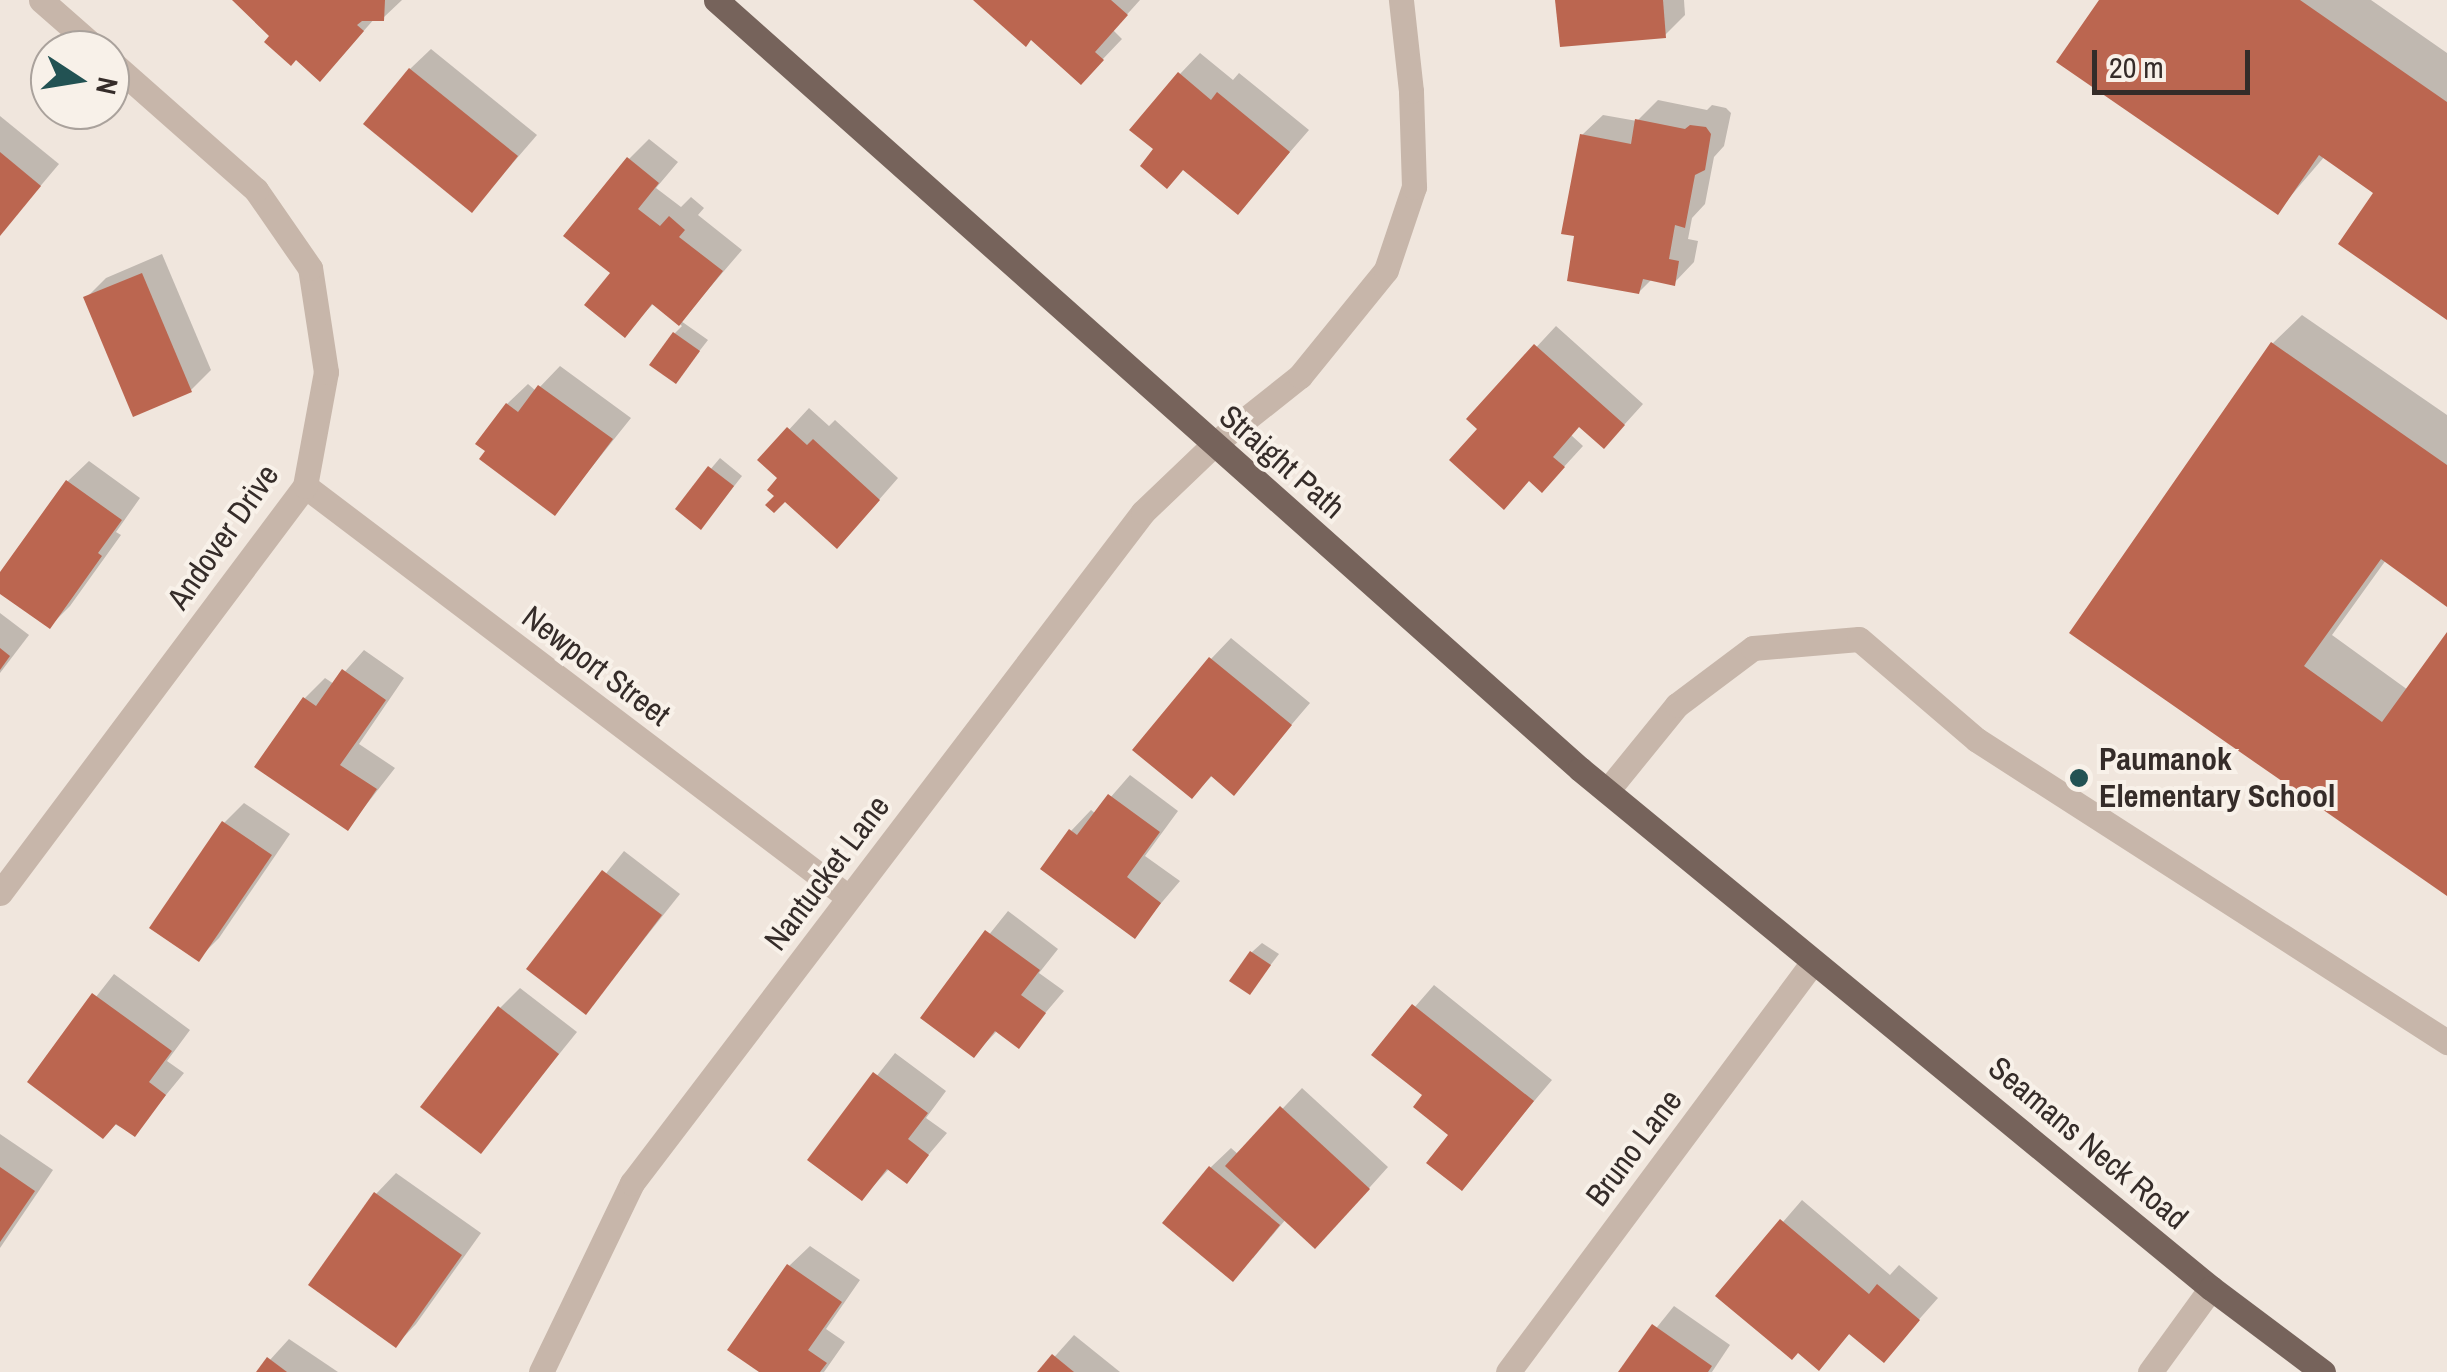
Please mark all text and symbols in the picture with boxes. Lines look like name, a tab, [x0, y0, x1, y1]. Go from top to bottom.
north arrow	[30, 30, 130, 130]
scale bar	[2097, 30, 2254, 92]
text: 20 m	[2109, 47, 2164, 87]
text: N	[87, 74, 128, 98]
street label: Straight Path	[1212, 397, 1352, 527]
street label: Andover Drive	[159, 457, 287, 617]
street label: Newport Street	[515, 598, 677, 734]
place label: Paumanok Elementary School	[2099, 741, 2335, 816]
marker: Paumanok Elementary School	[2068, 767, 2090, 789]
street label: Nantucket Lane	[756, 788, 898, 958]
street label: Seamans Neck Road	[1981, 1049, 2195, 1237]
street label: Bruno Lane	[1578, 1082, 1690, 1214]

